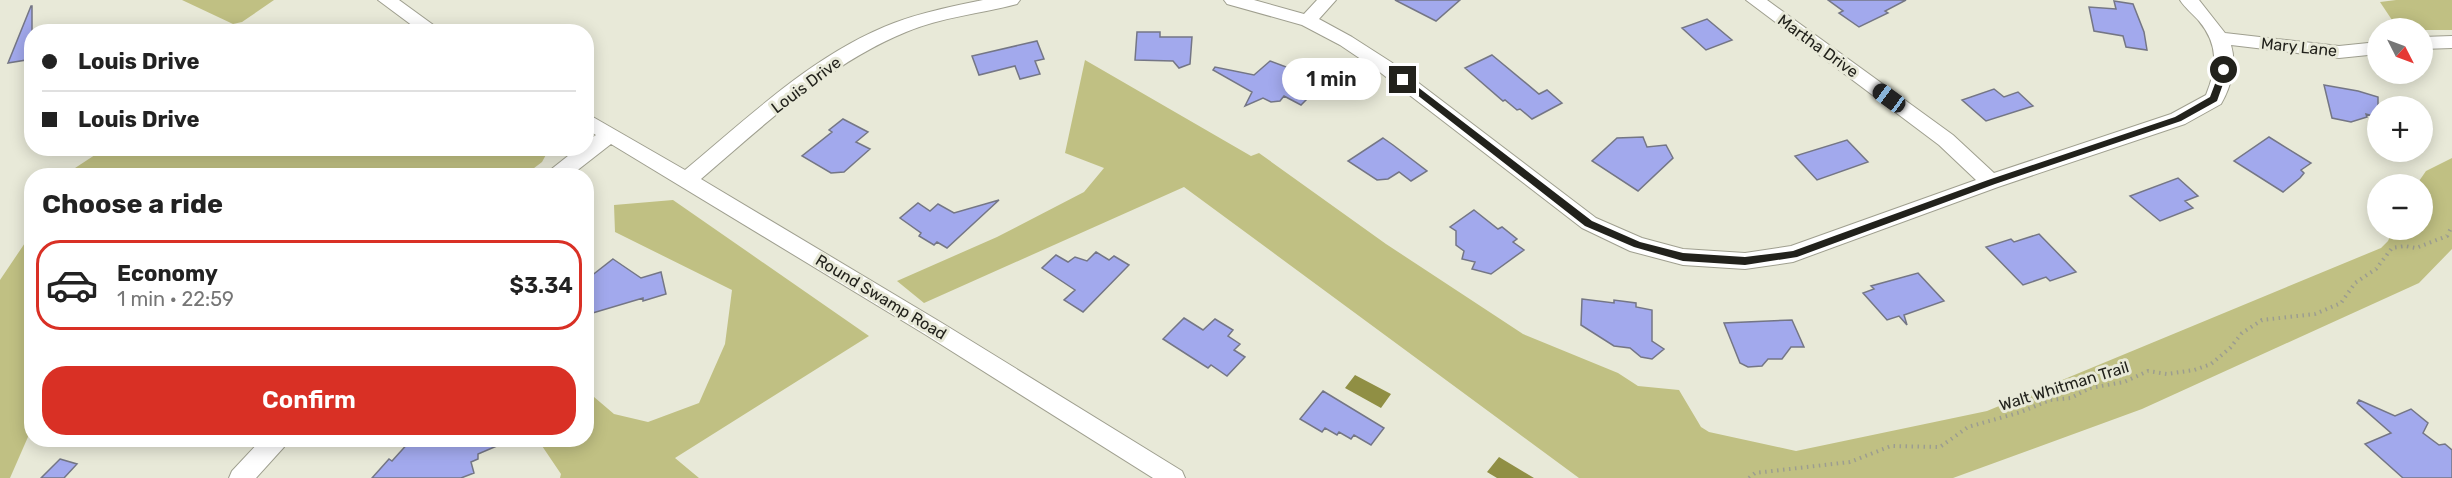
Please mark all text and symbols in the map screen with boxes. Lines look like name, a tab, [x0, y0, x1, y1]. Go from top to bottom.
street label: Martha Drive	[1774, 10, 1862, 82]
north arrow	[2367, 18, 2433, 84]
map controls	[2367, 18, 2433, 240]
street label: Mary Lane	[2260, 34, 2338, 60]
text: Louis Drive	[78, 48, 199, 75]
street label: Louis Drive	[767, 53, 845, 117]
route start	[2210, 56, 2237, 83]
callout: 1 min	[1283, 59, 1382, 101]
route end	[1389, 66, 1416, 93]
text: 1 min	[1306, 67, 1357, 91]
car	[1869, 80, 1909, 116]
button: +	[2367, 96, 2433, 162]
text: Louis Drive	[78, 106, 199, 133]
button: −	[2367, 174, 2433, 240]
text: Choose a ride	[42, 188, 223, 220]
street label: Round Swamp Road	[812, 250, 950, 344]
icon: car	[45, 258, 99, 312]
text: Economy	[117, 260, 218, 287]
text: $3.34	[510, 272, 573, 299]
text: 1 min · 22:59	[117, 287, 234, 311]
street label: Walt Whitman Trail	[1997, 357, 2131, 415]
button: Confirm	[42, 366, 576, 435]

